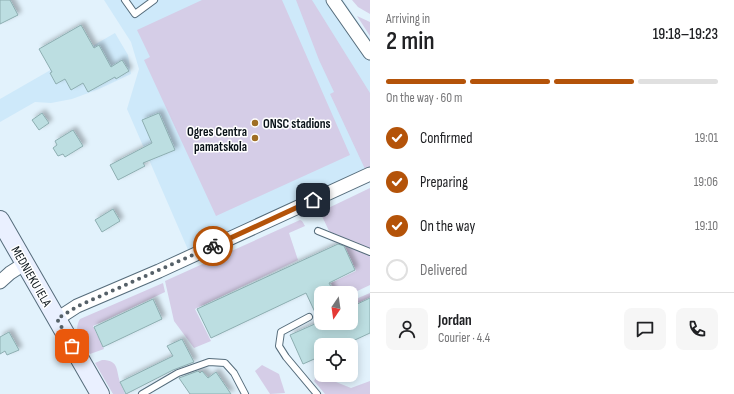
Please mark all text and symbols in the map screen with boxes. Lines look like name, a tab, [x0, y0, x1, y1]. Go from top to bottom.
text: Arriving in	[386, 11, 430, 27]
text: 19:18–19:23	[653, 25, 718, 44]
text: 2 min	[386, 26, 435, 57]
text: On the way · 60 m	[386, 90, 462, 106]
place label: ONSC stadions	[263, 116, 331, 132]
marker: ONSC stadions	[250, 118, 260, 128]
place label: Ogres Centra pamatskola	[187, 124, 247, 155]
icon: check	[386, 127, 408, 149]
text: Confirmed	[420, 129, 473, 148]
text: 19:01	[695, 130, 718, 146]
marker: Ogres Centra pamatskola	[250, 133, 260, 143]
icon: check	[386, 171, 408, 193]
text: Preparing	[420, 173, 468, 192]
text: 19:06	[694, 174, 718, 190]
pin	[296, 183, 330, 217]
icon: home	[302, 189, 324, 211]
icon: check	[386, 215, 408, 237]
text: On the way	[420, 217, 475, 236]
text: 19:10	[695, 218, 718, 234]
courier	[193, 226, 233, 266]
icon: bike	[202, 235, 224, 257]
street label: MEDNIEKU IELA	[7, 243, 55, 310]
text: Delivered	[420, 261, 467, 280]
north arrow	[314, 286, 358, 330]
map controls	[314, 286, 358, 382]
button: person	[386, 308, 428, 350]
button: chat	[624, 308, 666, 350]
button: phone	[676, 308, 718, 350]
text: Jordan	[438, 311, 472, 330]
pin	[55, 329, 89, 363]
text: Courier · 4.4	[438, 330, 490, 346]
icon: bag	[61, 335, 83, 357]
button: locate	[314, 338, 358, 382]

